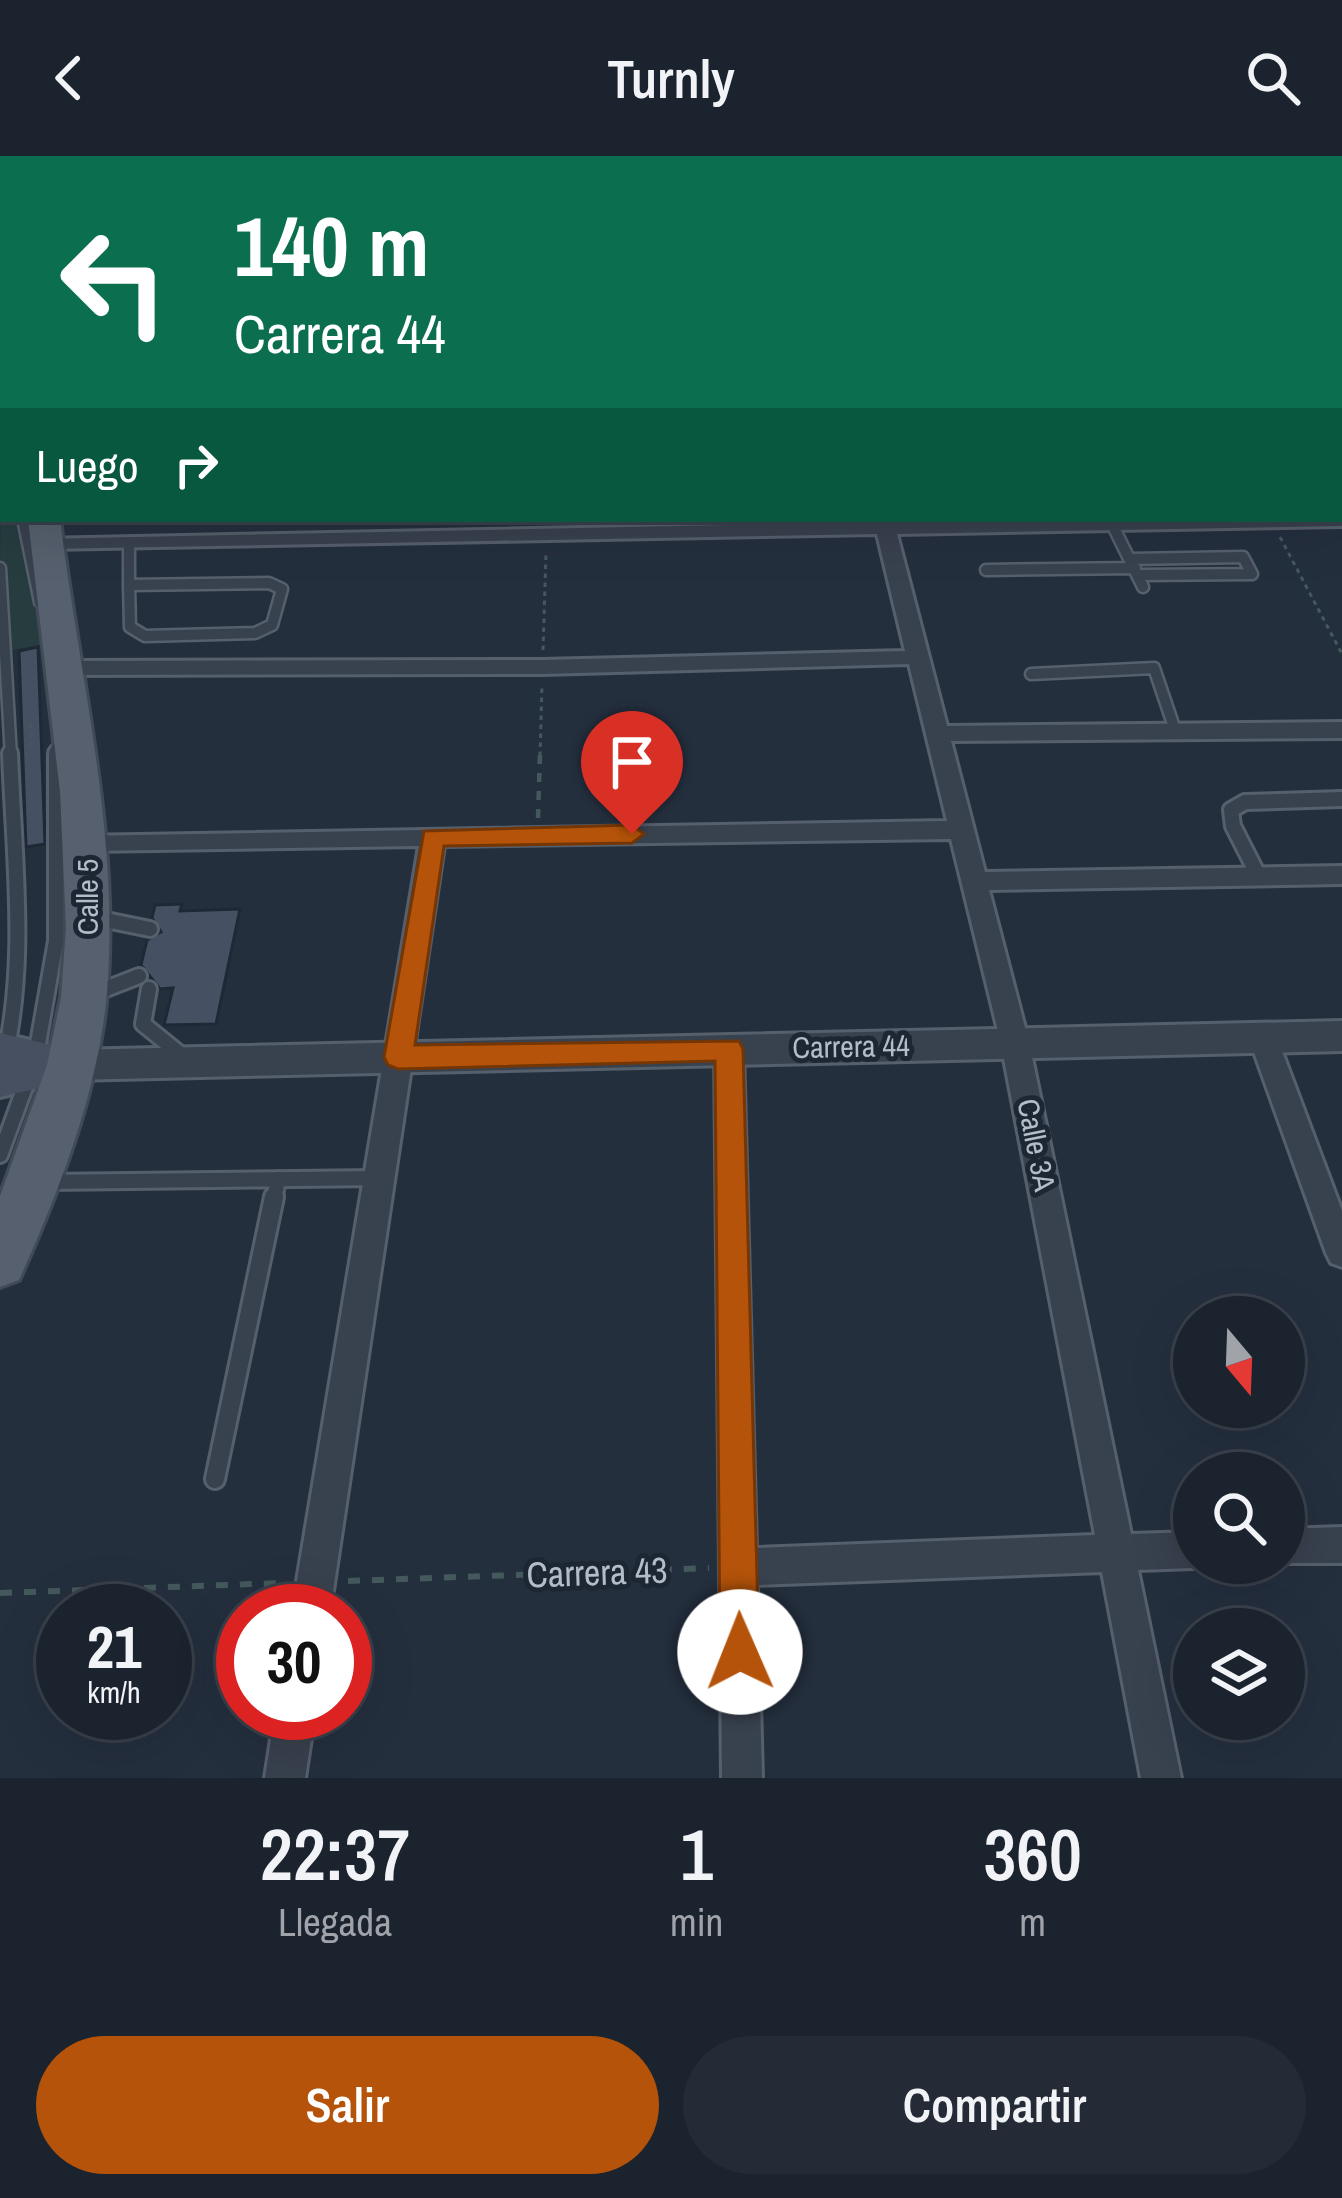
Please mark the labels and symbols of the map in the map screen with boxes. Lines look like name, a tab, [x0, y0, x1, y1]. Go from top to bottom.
pin	[581, 711, 683, 834]
street label: Calle 5	[67, 859, 107, 935]
street label: Carrera 44	[792, 1025, 910, 1067]
street label: Calle 3A	[1008, 1095, 1066, 1195]
north arrow	[1173, 1296, 1305, 1428]
street label: Carrera 43	[526, 1546, 668, 1598]
speed limit sign: 30	[216, 1584, 372, 1740]
position arrow	[677, 1589, 803, 1715]

